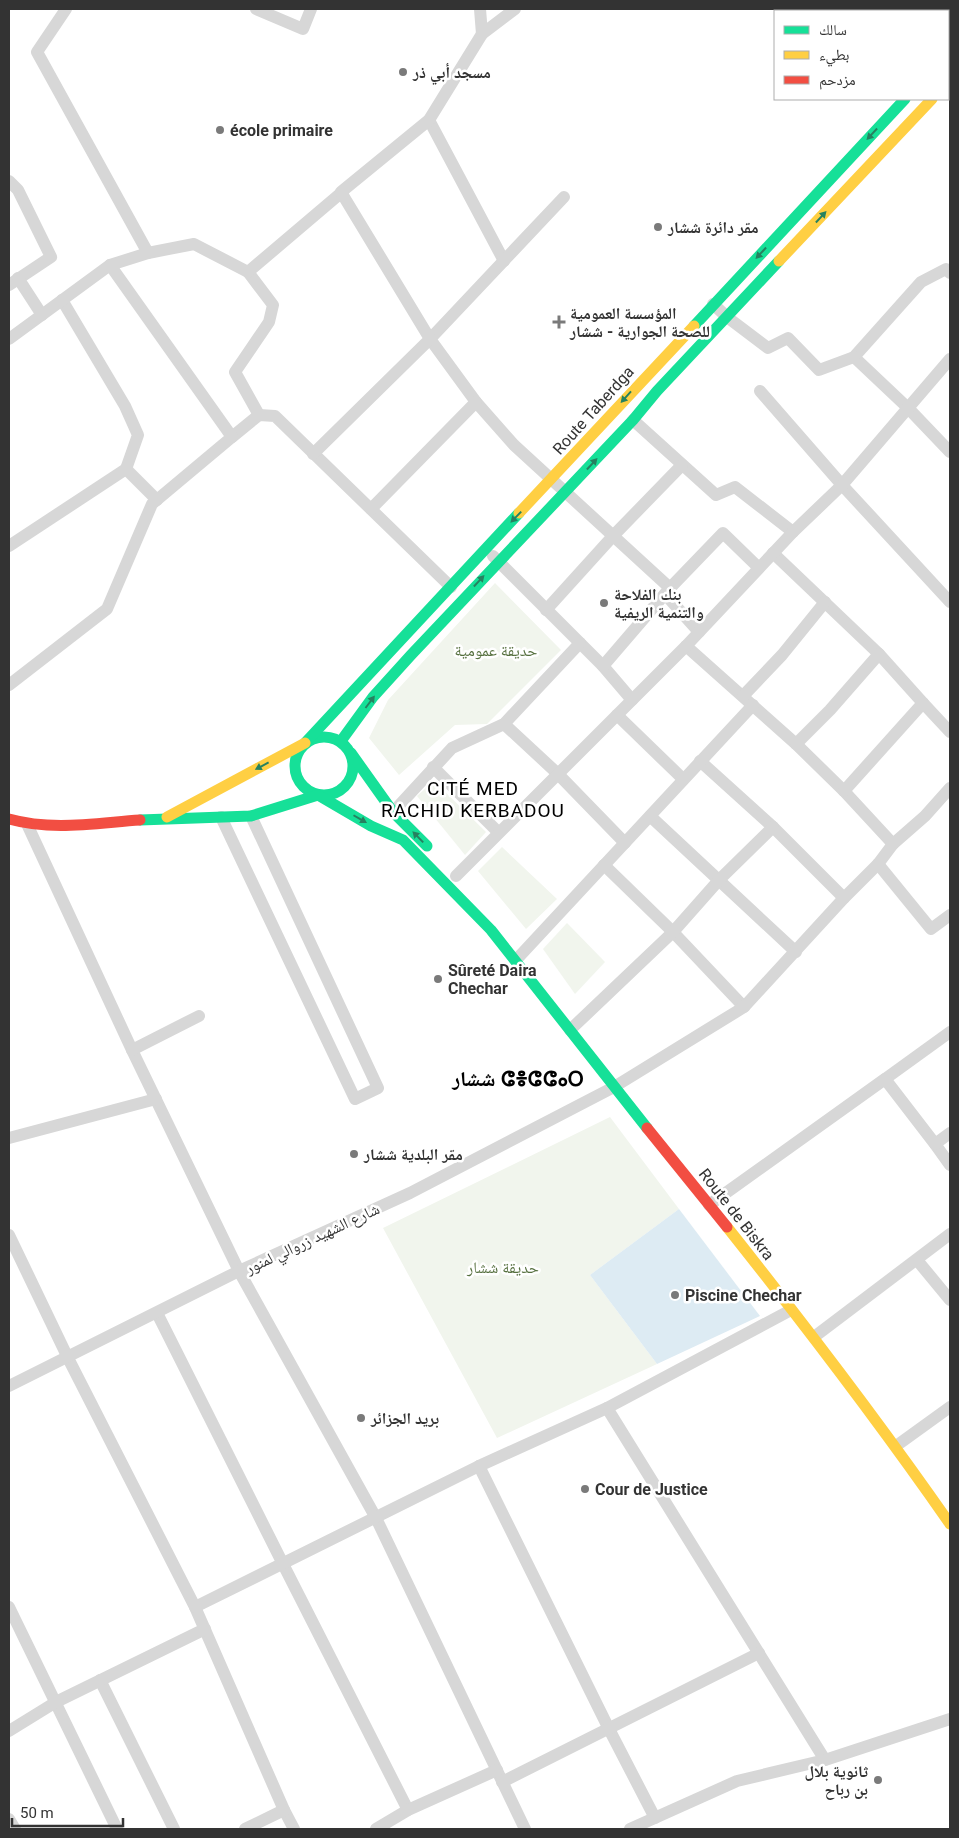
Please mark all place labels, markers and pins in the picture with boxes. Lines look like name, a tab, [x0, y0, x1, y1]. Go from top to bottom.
place label: مسجد أبي ذر	[412, 63, 491, 85]
marker: مسجد أبي ذر	[397, 66, 409, 78]
place label: école primaire	[230, 121, 333, 140]
marker: école primaire	[214, 124, 226, 136]
place label: مقر دائرة ششار	[667, 218, 758, 237]
marker: مقر دائرة ششار	[652, 221, 664, 233]
place label: المؤسسة العمومية للصحة الجوارية - ششار	[569, 304, 710, 341]
marker: المؤسسة العمومية للصحة الجوارية - ششار	[552, 315, 566, 329]
place label: بنك الفلاحة والتنمية الريفية	[614, 585, 704, 622]
marker: بنك الفلاحة والتنمية الريفية	[598, 597, 610, 609]
place label: Sûreté Daira Chechar	[448, 961, 537, 998]
marker: Sûreté Daira Chechar	[432, 973, 444, 985]
place label: مقر البلدية ششار	[363, 1145, 463, 1164]
marker: مقر البلدية ششار	[348, 1148, 360, 1160]
place label: Piscine Chechar	[685, 1286, 802, 1305]
marker: Piscine Chechar	[669, 1289, 681, 1301]
place label: بريد الجزائر	[370, 1409, 439, 1428]
marker: بريد الجزائر	[355, 1412, 367, 1424]
place label: Cour de Justice	[595, 1480, 708, 1499]
marker: Cour de Justice	[579, 1483, 591, 1495]
place label: ثانوية بلال بن رباح	[804, 1762, 869, 1800]
marker: ثانوية بلال بن رباح	[872, 1774, 884, 1786]

